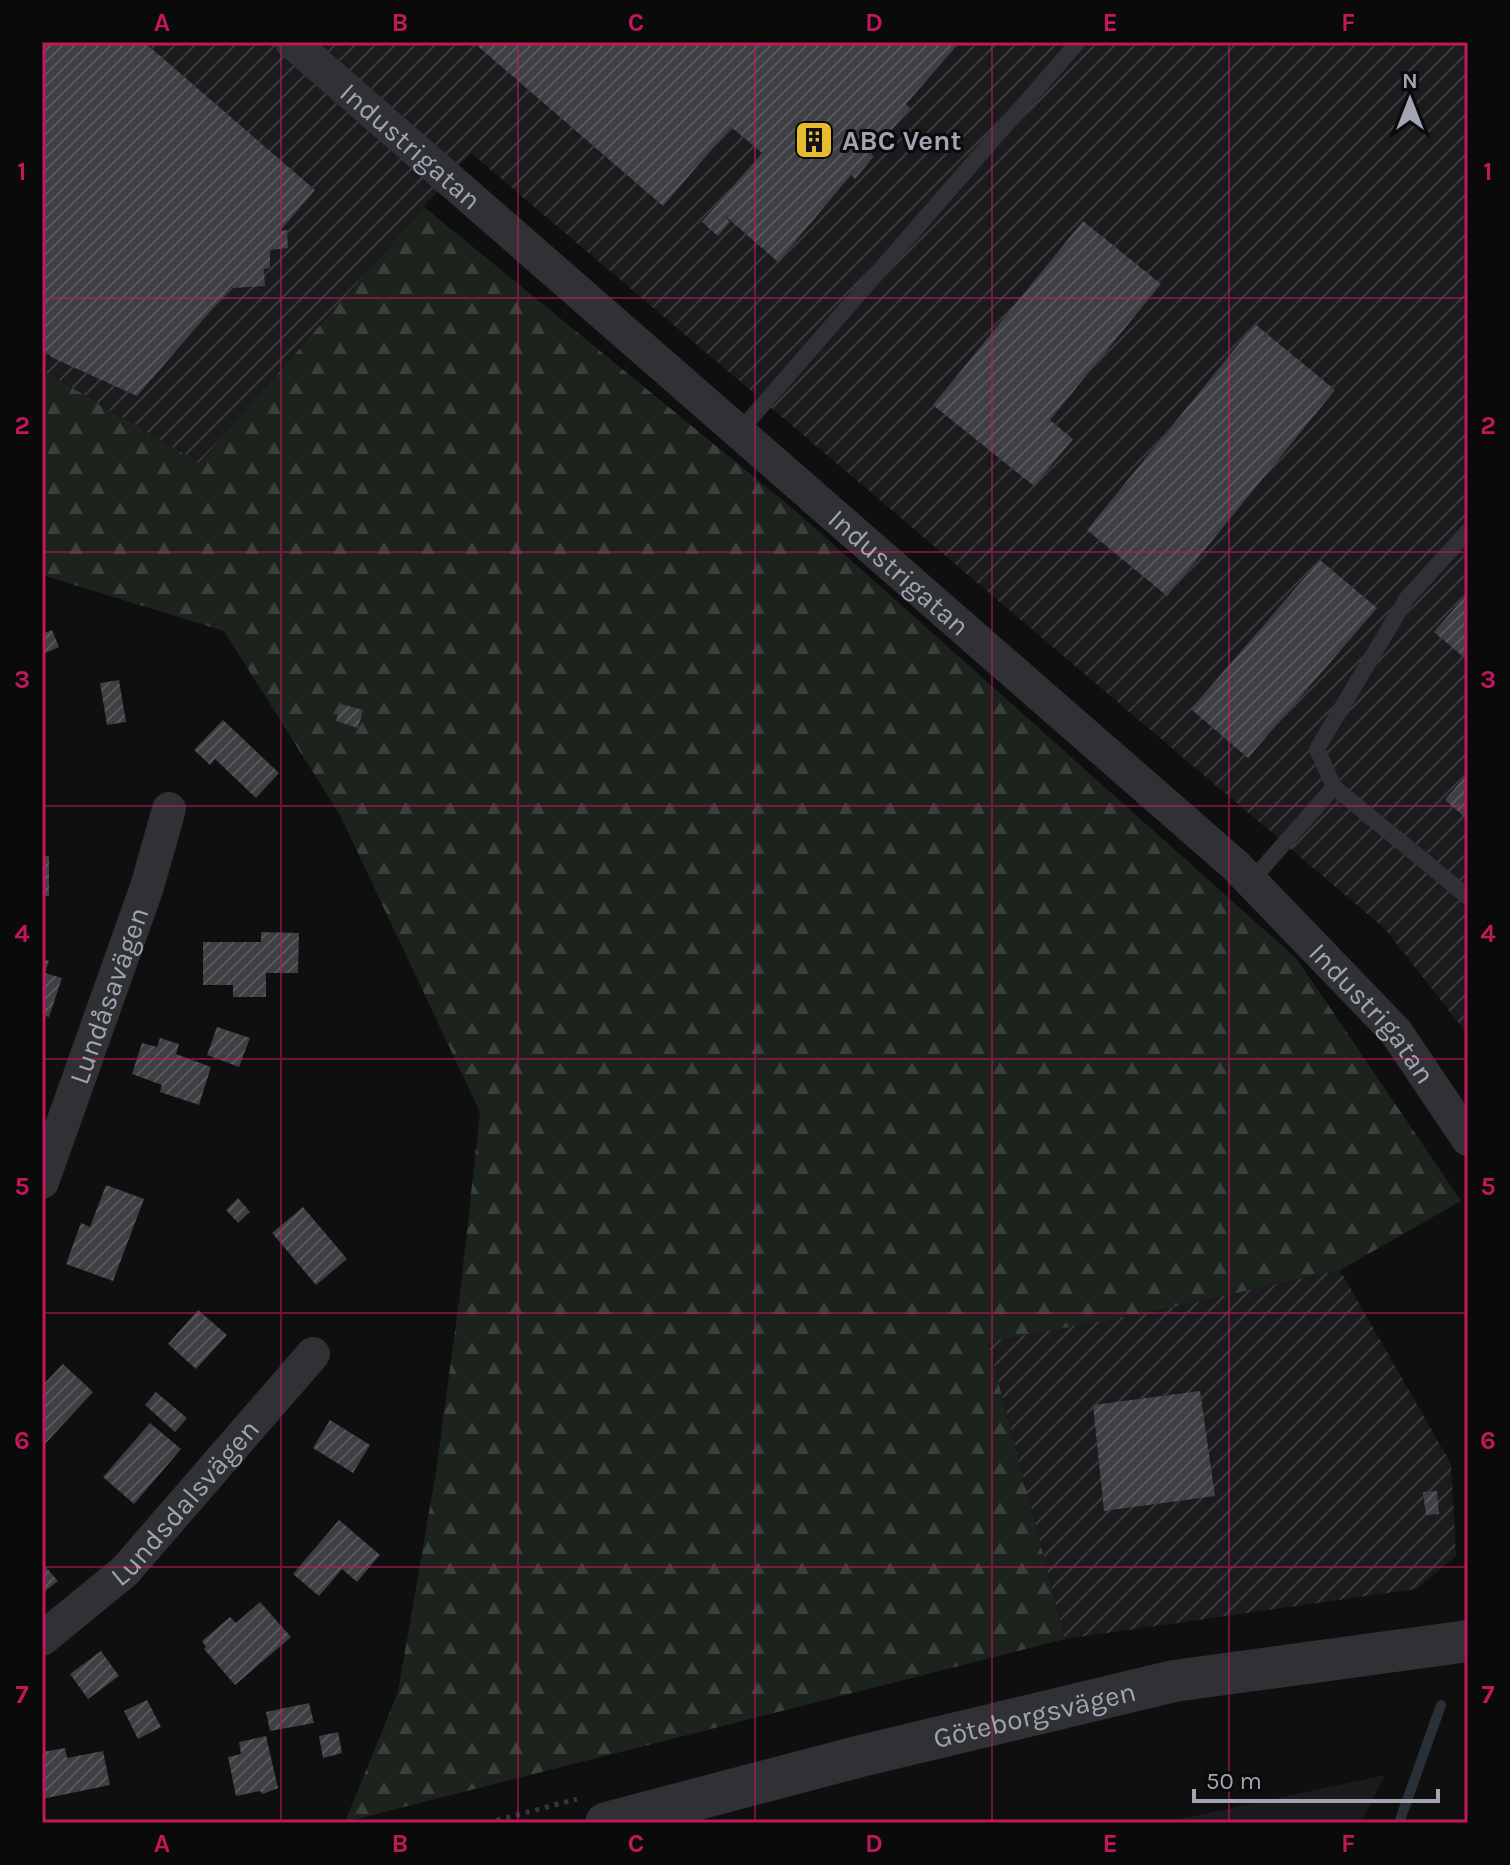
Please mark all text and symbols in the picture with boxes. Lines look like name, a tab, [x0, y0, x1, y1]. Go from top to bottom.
text: A	[154, 7, 170, 38]
text: B	[392, 7, 408, 38]
text: C	[628, 7, 644, 38]
text: D	[865, 7, 883, 38]
text: E	[1102, 7, 1118, 38]
text: F	[1341, 7, 1355, 38]
north arrow	[1370, 60, 1450, 140]
text: N	[1402, 68, 1418, 94]
street label: Industrigatan	[334, 76, 488, 217]
building icon: ABC Vent	[793, 119, 835, 161]
place label: ABC Vent	[842, 124, 962, 157]
text: 1	[17, 156, 27, 187]
text: 1	[1483, 156, 1493, 187]
text: 2	[14, 410, 30, 441]
text: 2	[1480, 410, 1496, 441]
street label: Industrigatan	[822, 502, 976, 643]
text: 3	[14, 664, 30, 695]
text: 3	[1480, 664, 1496, 695]
street label: Lundåsavägen	[62, 903, 156, 1089]
text: 4	[14, 918, 30, 949]
text: 4	[1480, 918, 1496, 949]
street label: Industrigatan	[1302, 936, 1442, 1090]
text: 5	[14, 1171, 30, 1202]
text: 5	[1480, 1171, 1496, 1202]
street label: Lundsdalsvägen	[104, 1413, 266, 1593]
text: 6	[14, 1425, 30, 1456]
text: 6	[1480, 1425, 1496, 1456]
street label: Göteborgsvägen	[930, 1675, 1139, 1755]
text: 7	[16, 1679, 29, 1710]
text: 7	[1482, 1679, 1495, 1710]
scale bar	[1194, 1753, 1438, 1803]
text: 50 m	[1206, 1767, 1262, 1795]
text: A	[154, 1828, 170, 1859]
text: B	[392, 1828, 408, 1859]
text: C	[628, 1828, 644, 1859]
text: D	[865, 1828, 883, 1859]
text: E	[1102, 1828, 1118, 1859]
text: F	[1341, 1828, 1355, 1859]

